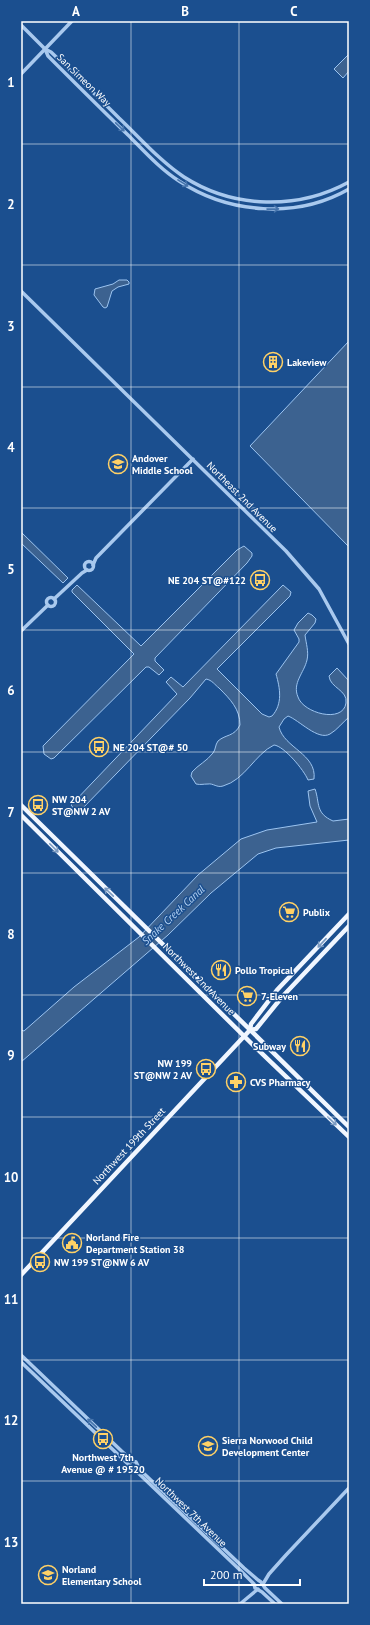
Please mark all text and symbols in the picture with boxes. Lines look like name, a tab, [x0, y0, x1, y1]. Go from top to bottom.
text: A	[72, 3, 80, 20]
text: B	[181, 3, 189, 20]
text: C	[290, 3, 298, 20]
street label: San Simeon Way	[54, 51, 114, 109]
text: 1	[7, 74, 15, 91]
one-way arrow	[115, 122, 125, 132]
one-way arrow	[177, 180, 189, 188]
text: 2	[7, 196, 15, 213]
one-way arrow	[266, 205, 279, 213]
text: 3	[7, 318, 15, 335]
building icon: Lakeview	[262, 351, 284, 373]
place label: Lakeview	[287, 356, 327, 369]
text: 4	[7, 439, 15, 456]
place label: Andover Middle School	[132, 452, 193, 477]
school or university icon: Andover Middle School	[107, 453, 129, 475]
street label: Northeast 2nd Avenue	[204, 459, 280, 535]
text: 5	[7, 561, 15, 578]
bus stop icon: NE 204 ST@#122	[249, 569, 271, 591]
place label: NE 204 ST@#122	[168, 574, 246, 587]
text: 6	[7, 682, 15, 699]
bus stop icon: NE 204 ST@# 50	[88, 736, 110, 758]
place label: NE 204 ST@# 50	[113, 741, 188, 754]
place label: NW 204 ST@NW 2 AV	[52, 793, 111, 818]
bus stop icon: NW 204 ST@NW 2 AV	[27, 794, 49, 816]
text: 7	[7, 804, 15, 821]
one-way arrow	[49, 843, 59, 852]
water label: Snake Creek Canal	[138, 882, 208, 948]
one-way arrow	[104, 887, 114, 897]
supermarket icon: Publix	[278, 901, 300, 923]
place label: Publix	[303, 906, 331, 919]
text: 8	[7, 926, 15, 943]
one-way arrow	[317, 938, 327, 948]
street label: Northwest 2nd Avenue	[160, 940, 238, 1018]
restaurant icon: Pollo Tropical	[210, 959, 232, 981]
place label: Pollo Tropical	[235, 964, 293, 977]
supermarket icon: 7-Eleven	[236, 985, 258, 1007]
place label: 7-Eleven	[261, 990, 298, 1003]
restaurant icon: Subway	[289, 1035, 311, 1057]
place label: Subway	[253, 1040, 286, 1053]
text: 9	[7, 1047, 15, 1064]
place label: NW 199 ST@NW 2 AV	[134, 1057, 193, 1082]
bus stop icon: NW 199 ST@NW 2 AV	[195, 1058, 217, 1080]
pharmacy icon: CVS Pharmacy	[225, 1071, 247, 1093]
place label: CVS Pharmacy	[250, 1076, 311, 1089]
street label: Northwest 199th Street	[90, 1104, 168, 1187]
one-way arrow	[327, 1116, 337, 1126]
text: 10	[4, 1169, 18, 1186]
place label: Norland Fire Department Station 38	[86, 1231, 185, 1256]
public building icon: Norland Fire Department Station 38	[61, 1232, 83, 1254]
bus stop icon: NW 199 ST@NW 6 AV	[29, 1251, 51, 1273]
place label: NW 199 ST@NW 6 AV	[54, 1256, 150, 1269]
text: 11	[4, 1291, 18, 1308]
text: 12	[4, 1412, 18, 1429]
one-way arrow	[87, 1418, 97, 1428]
bus stop icon: Northwest 7th Avenue @ # 19520	[92, 1428, 114, 1450]
place label: Sierra Norwood Child Development Center	[222, 1434, 313, 1459]
school or university icon: Sierra Norwood Child Development Center	[197, 1435, 219, 1457]
place label: Northwest 7th Avenue @ # 19520	[61, 1451, 145, 1476]
street label: Northwest 7th Avenue	[152, 1474, 230, 1550]
text: 13	[4, 1534, 18, 1551]
scale bar	[204, 1561, 300, 1587]
place label: Norland Elementary School	[62, 1563, 142, 1588]
school or university icon: Norland Elementary School	[37, 1564, 59, 1586]
text: 200 m	[210, 1567, 243, 1582]

